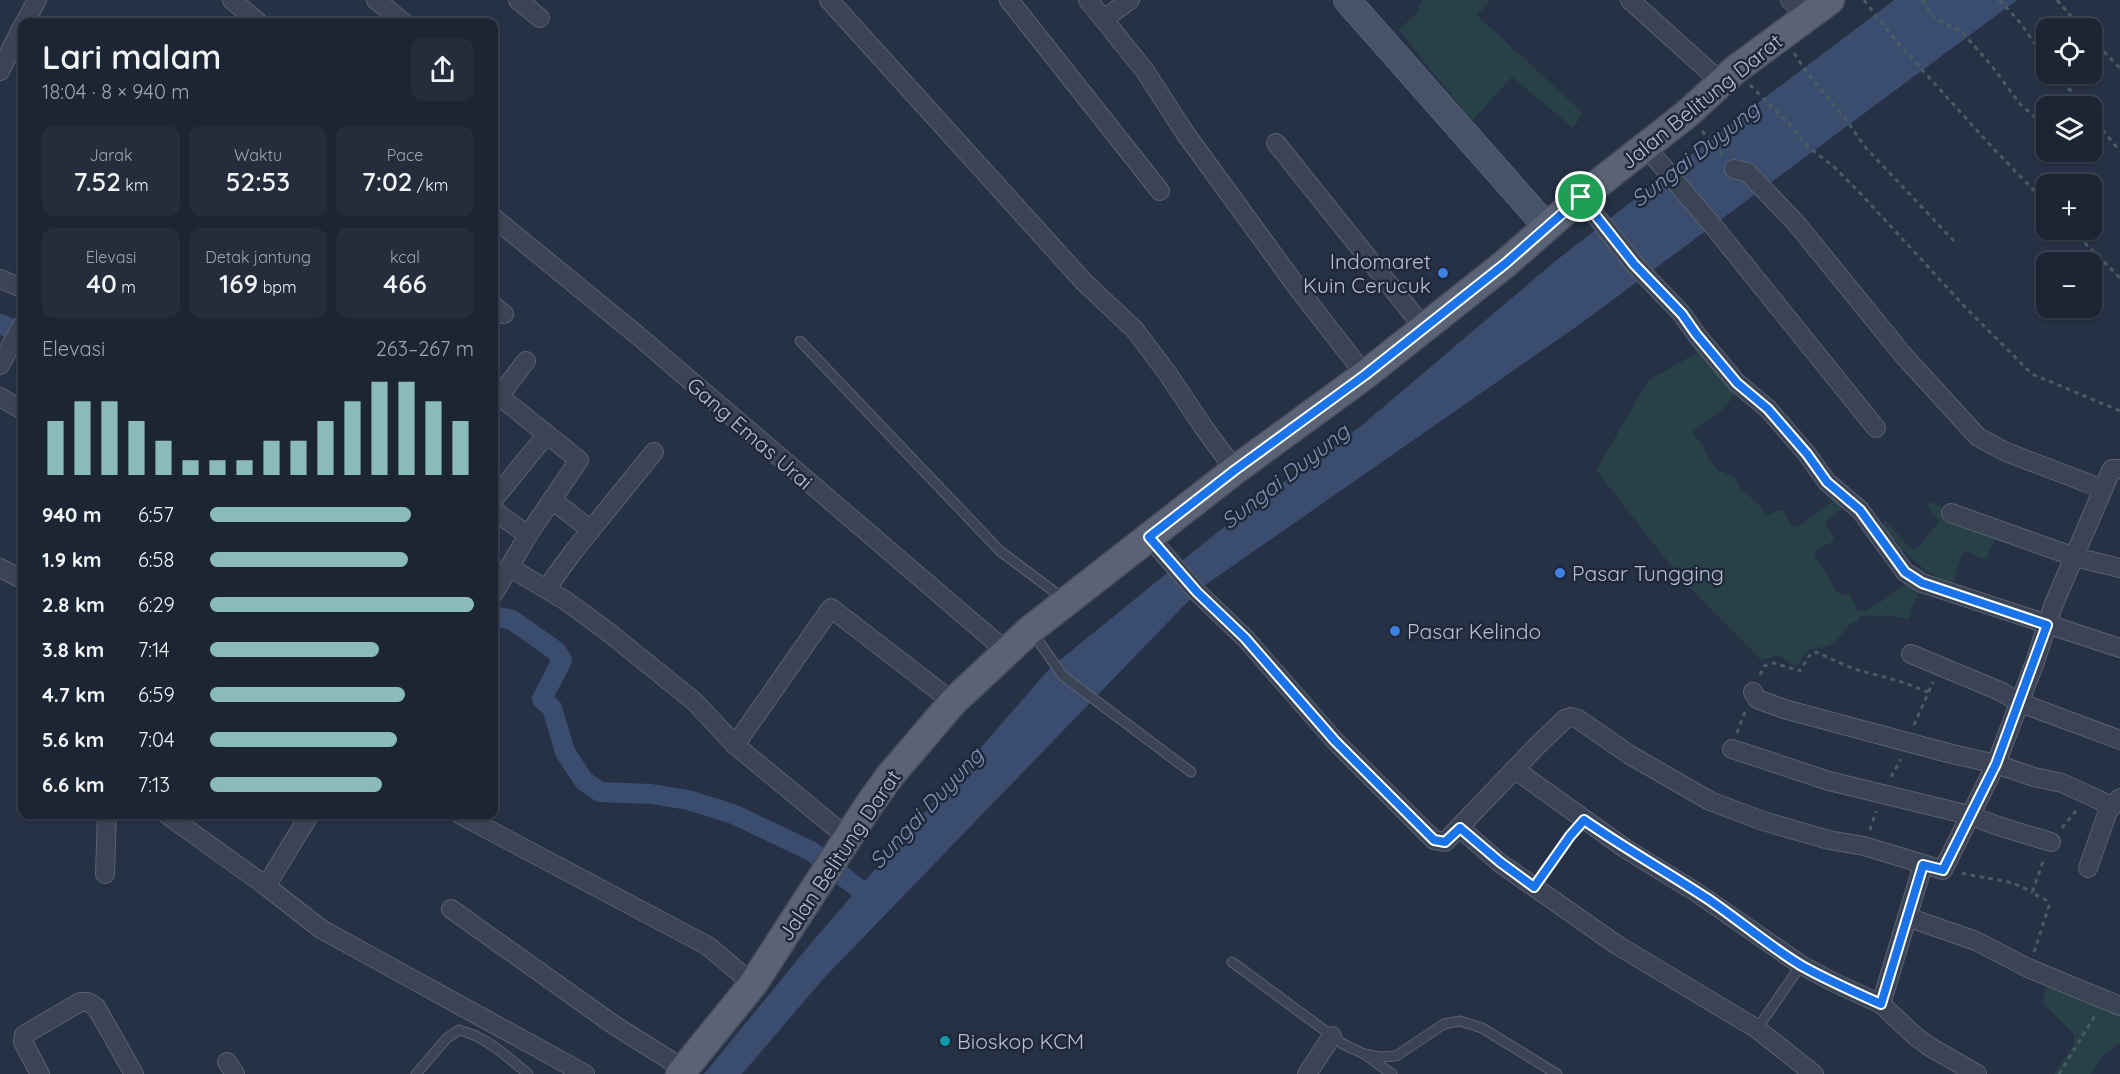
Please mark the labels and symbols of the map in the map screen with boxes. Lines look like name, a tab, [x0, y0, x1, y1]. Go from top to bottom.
street label: Jalan Belitung Darat	[1615, 28, 1787, 174]
water label: Sungai Duyung	[1625, 94, 1766, 213]
pin	[1555, 171, 1606, 222]
place label: Indomaret Kuin Cerucuk	[1303, 248, 1431, 298]
marker: Indomaret Kuin Cerucuk	[1436, 266, 1450, 280]
street label: Gang Emas Urai	[682, 371, 818, 495]
water label: Sungai Duyung	[1215, 416, 1356, 535]
place label: Pasar Tungging	[1572, 560, 1724, 586]
marker: Pasar Tungging	[1553, 566, 1567, 580]
place label: Pasar Kelindo	[1407, 618, 1541, 644]
marker: Pasar Kelindo	[1388, 624, 1402, 638]
water label: Sungai Duyung	[863, 741, 990, 874]
street label: Jalan Belitung Darat	[772, 765, 906, 945]
place label: Bioskop KCM	[957, 1028, 1084, 1054]
marker: Bioskop KCM	[938, 1034, 952, 1048]

